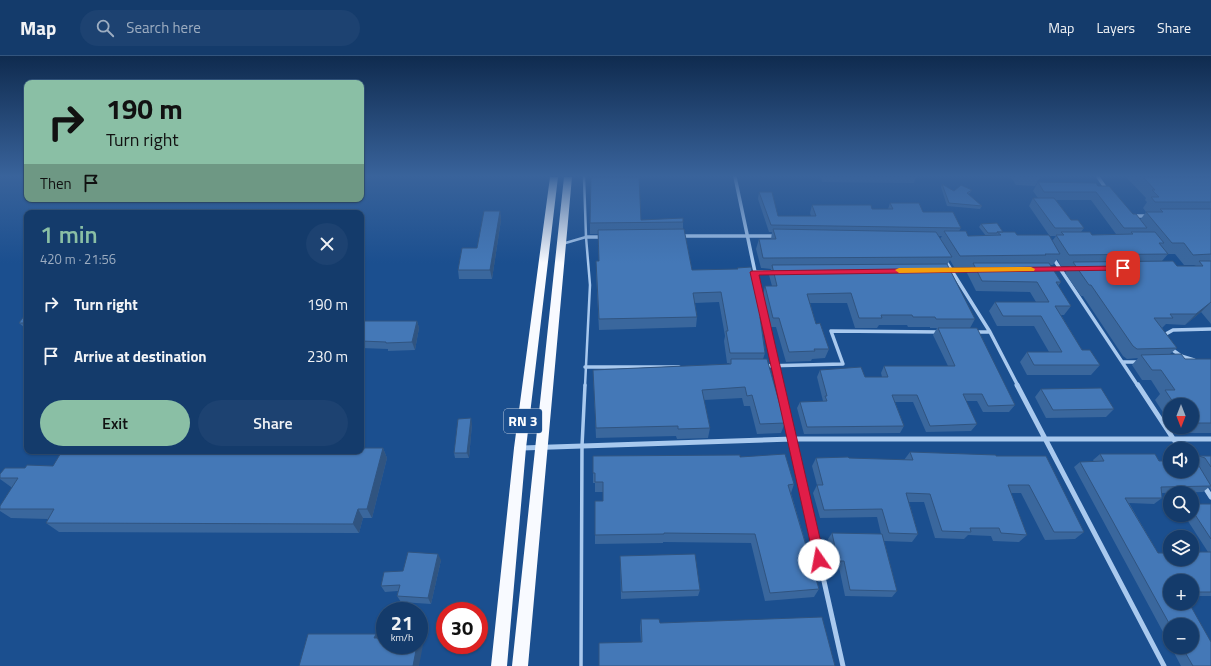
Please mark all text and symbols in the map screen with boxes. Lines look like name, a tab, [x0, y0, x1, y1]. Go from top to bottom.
search box	[80, 10, 360, 46]
text: Map	[20, 13, 56, 42]
text: Search here	[126, 16, 201, 39]
icon: search	[94, 17, 116, 39]
text: Map	[1048, 17, 1074, 38]
text: Layers	[1096, 17, 1135, 38]
text: Share	[1157, 17, 1191, 38]
text: 190 m	[106, 87, 183, 130]
icon: right	[40, 96, 92, 148]
text: Turn right	[106, 126, 179, 153]
text: Then	[40, 172, 72, 195]
icon: arrive	[80, 172, 102, 194]
text: 1 min	[40, 216, 98, 252]
button: close	[306, 223, 348, 265]
text: 420 m · 21:56	[40, 249, 116, 269]
pin	[1106, 251, 1140, 285]
icon: arrive	[1112, 257, 1134, 279]
icon: right	[40, 293, 62, 315]
text: Turn right	[74, 293, 138, 316]
text: 190 m	[307, 293, 348, 316]
icon: arrive	[40, 345, 62, 367]
text: Arrive at destination	[74, 345, 207, 368]
text: 230 m	[307, 345, 348, 368]
north arrow	[1163, 398, 1199, 434]
map controls	[1163, 398, 1199, 654]
button: Exit	[40, 400, 190, 446]
button: Share	[198, 400, 348, 446]
road number: RN 3	[504, 409, 542, 433]
button: sound	[1163, 442, 1199, 478]
button: search	[1163, 486, 1199, 522]
button: layers	[1163, 530, 1199, 566]
position arrow	[798, 539, 840, 581]
button: +	[1163, 574, 1199, 610]
speed limit sign: 30	[436, 602, 488, 654]
text: 21	[391, 607, 413, 638]
button: −	[1163, 618, 1199, 654]
text: km/h	[391, 630, 413, 645]

